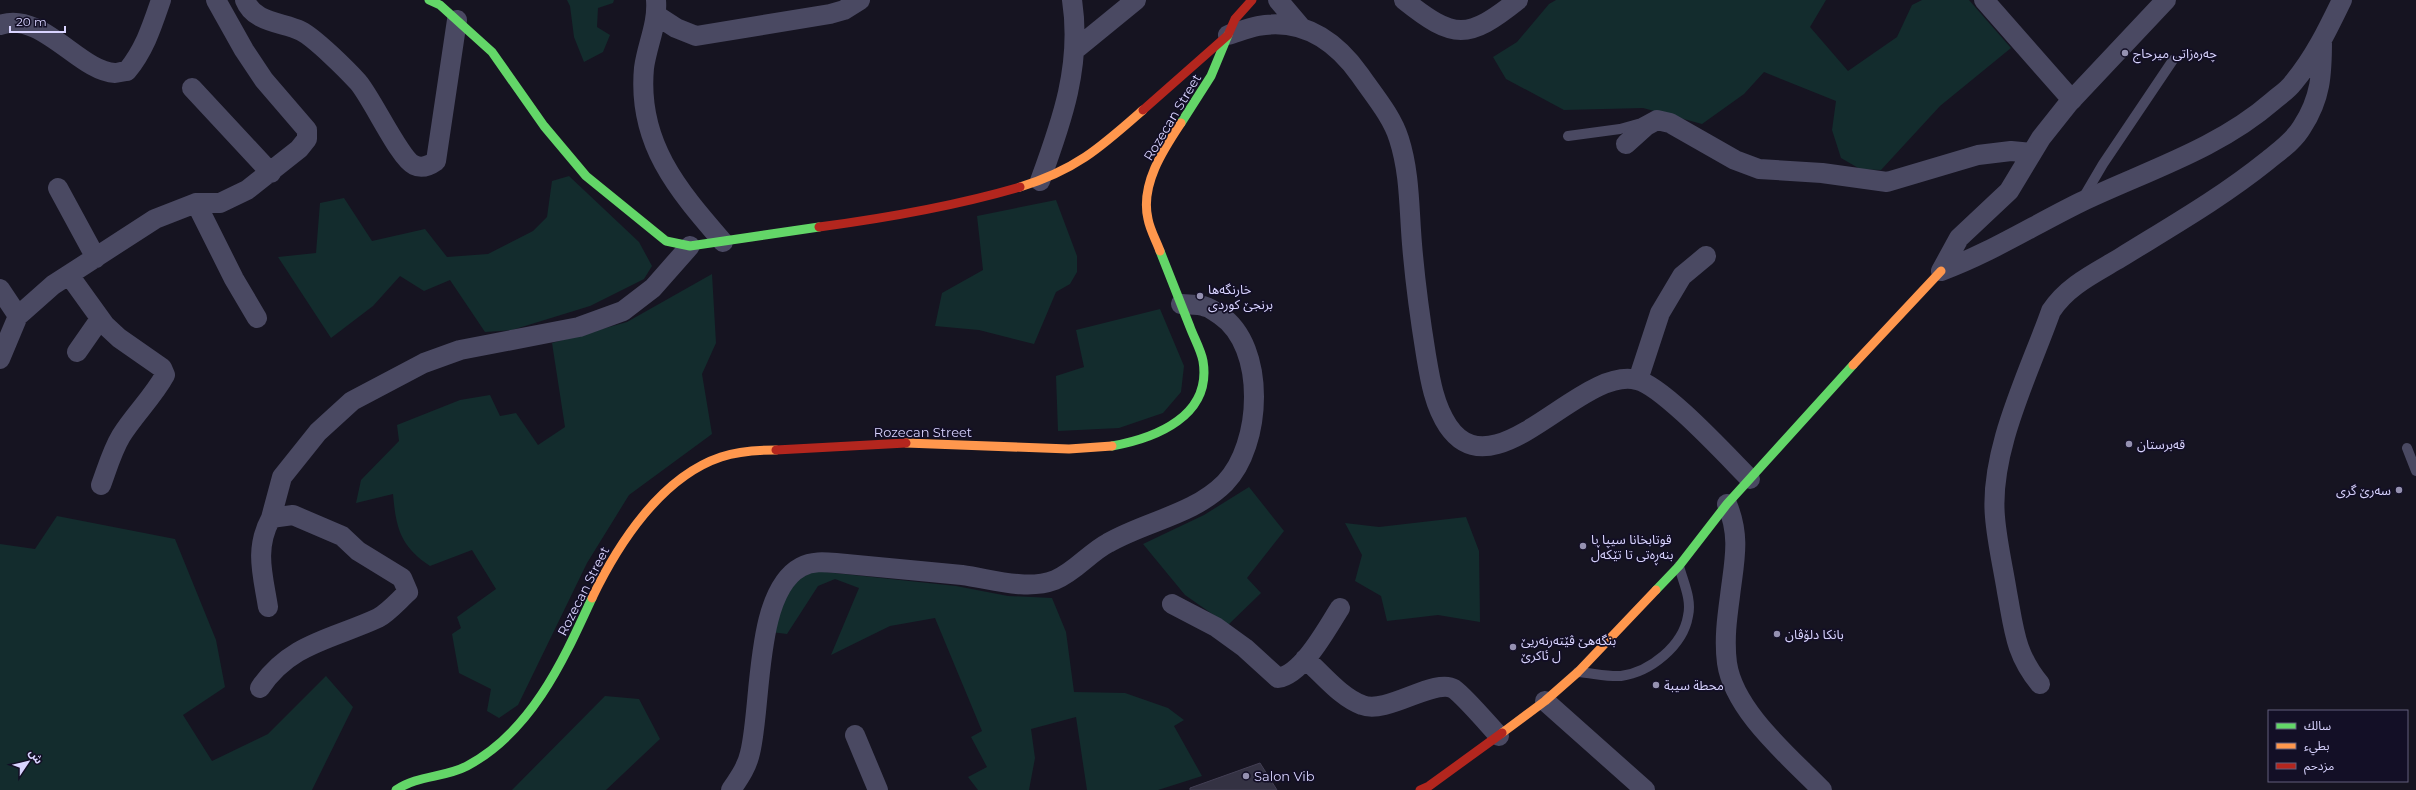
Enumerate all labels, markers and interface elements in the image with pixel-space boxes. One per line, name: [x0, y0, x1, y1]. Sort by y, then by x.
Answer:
scale bar: [10, 8, 65, 34]
text: 20 m: [16, 14, 47, 29]
place label: چەرەزاتی میرحاج: [2133, 45, 2217, 64]
marker: چەرەزاتی میرحاج: [2120, 48, 2130, 58]
street label: Rozecan Street: [1140, 71, 1204, 163]
place label: خارنگەها برنجێ کوردی: [1208, 281, 1273, 313]
marker: خارنگەها برنجێ کوردی: [1195, 291, 1205, 301]
street label: Rozecan Street: [874, 424, 972, 440]
place label: قەبرستان: [2137, 436, 2185, 453]
marker: قەبرستان: [2124, 439, 2134, 449]
place label: سەرێ گری: [2336, 482, 2391, 499]
marker: سەرێ گری: [2394, 485, 2404, 495]
place label: قوتابخانا سیپا یا بنەڕەتی تا تێکەڵ: [1591, 531, 1673, 566]
marker: قوتابخانا سیپا یا بنەڕەتی تا تێکەڵ: [1578, 541, 1588, 551]
street label: Rozecan Street: [554, 544, 612, 638]
place label: بانکا دلۆڤان: [1785, 626, 1844, 643]
marker: بانکا دلۆڤان: [1772, 629, 1782, 639]
place label: بنگەهێ ڤێتەرنەریێ ل ئاکرێ: [1521, 632, 1616, 664]
marker: بنگەهێ ڤێتەرنەریێ ل ئاکرێ: [1508, 642, 1518, 652]
place label: محطة سيبة: [1664, 677, 1724, 693]
marker: محطة سيبة: [1651, 680, 1661, 690]
legend: [2268, 710, 2408, 782]
text: سالك: [2304, 718, 2331, 733]
text: بطيء: [2304, 738, 2330, 756]
north arrow: [8, 742, 48, 782]
text: ش: [26, 746, 46, 766]
text: مزدحم: [2304, 758, 2334, 775]
place label: Salon Vib: [1254, 768, 1315, 784]
marker: Salon Vib: [1241, 771, 1251, 781]

